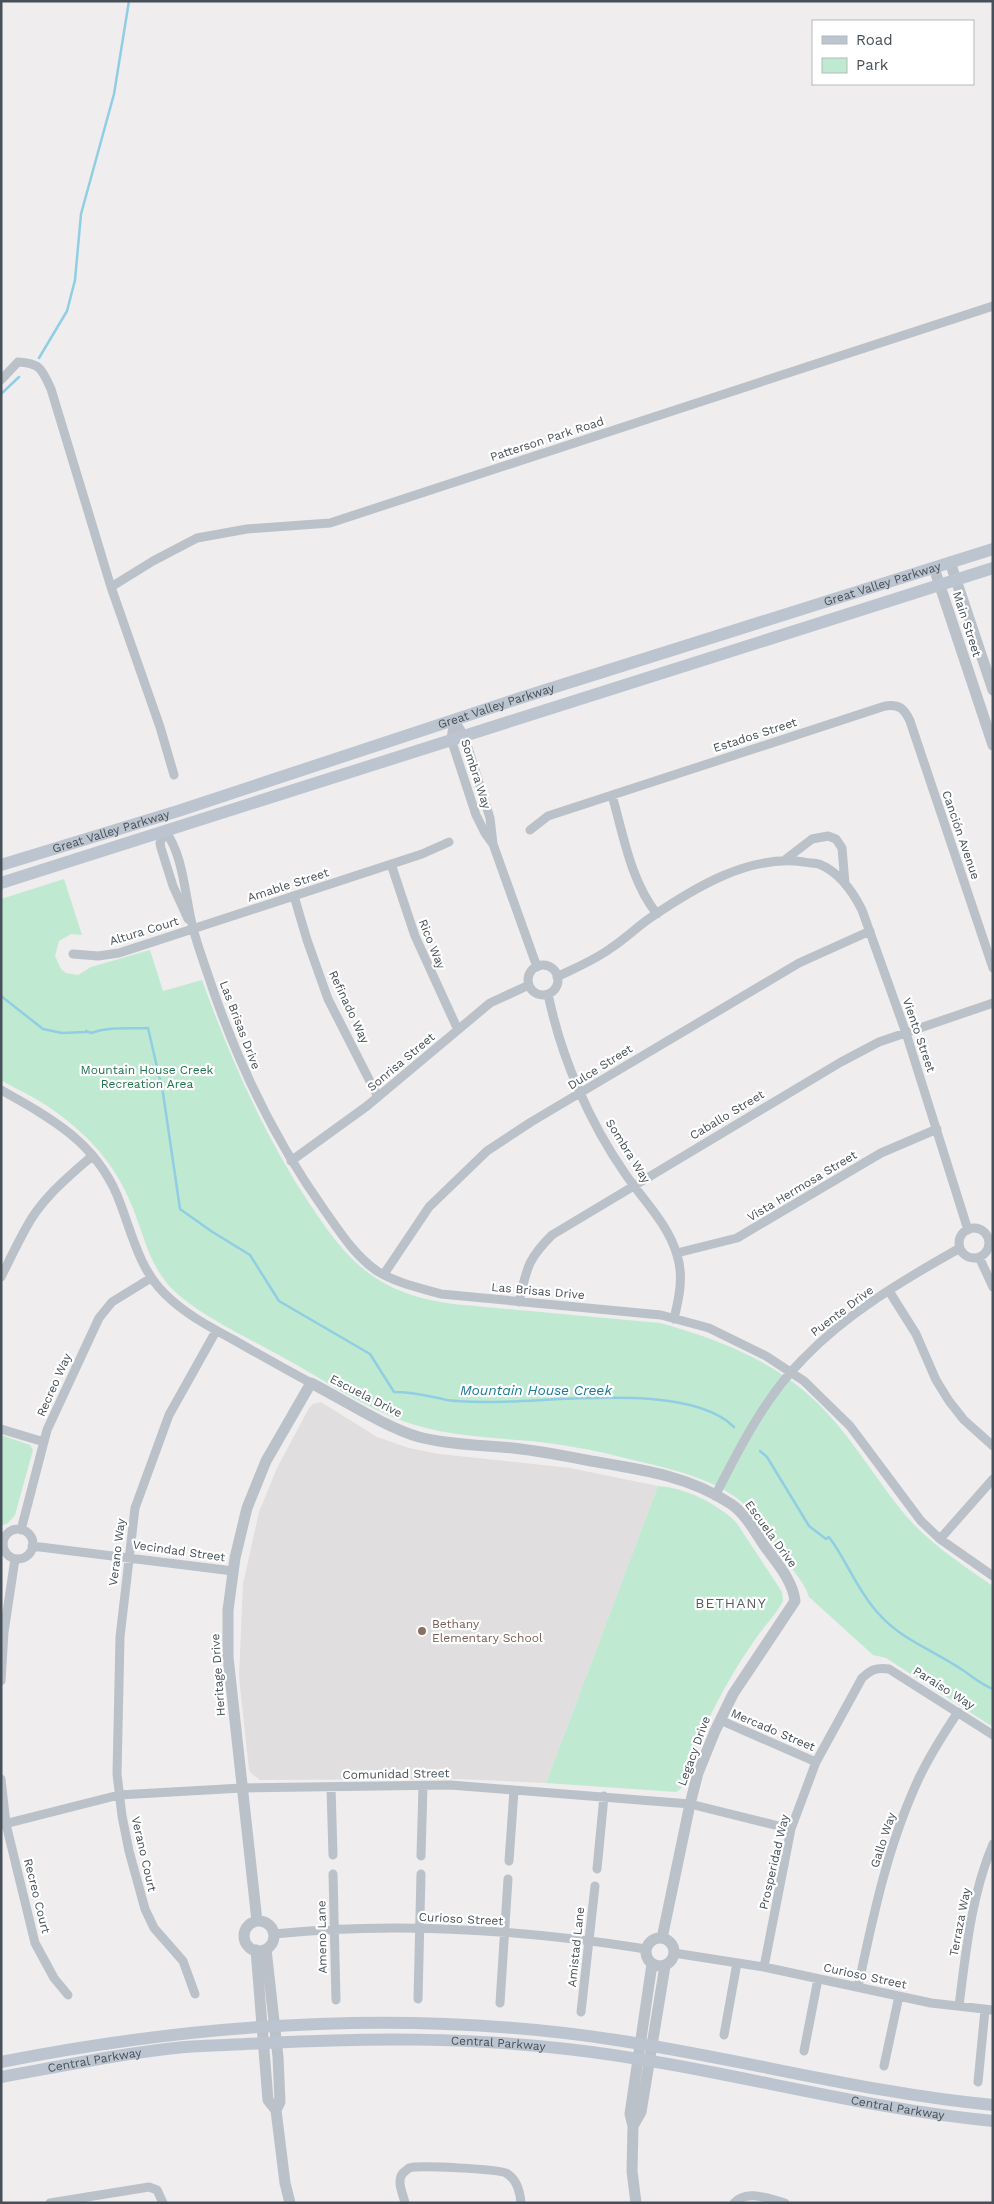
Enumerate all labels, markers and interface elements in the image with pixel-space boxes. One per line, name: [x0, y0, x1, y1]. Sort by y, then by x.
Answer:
legend: [812, 20, 974, 85]
text: Road: [856, 31, 893, 49]
text: Park: [856, 56, 889, 74]
street label: Patterson Park Road: [488, 414, 606, 464]
street label: Great Valley Parkway: [822, 559, 943, 609]
street label: Main Street: [950, 590, 984, 658]
street label: Great Valley Parkway: [436, 680, 557, 732]
street label: Estados Street: [711, 715, 799, 755]
street label: Sombra Way: [458, 737, 494, 811]
street label: Canción Avenue: [939, 789, 983, 881]
street label: Great Valley Parkway: [51, 807, 172, 856]
street label: Amable Street: [246, 865, 330, 905]
street label: Altura Court: [108, 914, 180, 948]
street label: Rico Way: [416, 917, 449, 972]
street label: Refinado Way: [326, 968, 372, 1046]
street label: Las Brisas Drive: [217, 979, 263, 1071]
street label: Viento Street: [900, 996, 938, 1074]
street label: Sonrisa Street: [365, 1030, 437, 1094]
street label: Dulce Street: [565, 1042, 635, 1092]
park label: Mountain House Creek Recreation Area: [81, 1063, 214, 1091]
street label: Caballo Street: [687, 1087, 767, 1143]
street label: Sombra Way: [603, 1117, 654, 1186]
street label: Vista Hermosa Street: [745, 1148, 859, 1224]
street label: Las Brisas Drive: [491, 1280, 585, 1302]
street label: Puente Drive: [808, 1283, 876, 1339]
street label: Recreo Way: [34, 1350, 74, 1419]
street label: Escuela Drive: [328, 1372, 405, 1420]
water label: Mountain House Creek: [460, 1382, 612, 1398]
street label: Escuela Drive: [742, 1498, 800, 1570]
street label: Verano Way: [106, 1517, 128, 1586]
street label: Vecindad Street: [132, 1538, 226, 1564]
district label: BETHANY: [695, 1595, 767, 1611]
place label: Bethany Elementary School: [432, 1617, 543, 1645]
marker: Bethany Elementary School: [416, 1625, 428, 1637]
street label: Heritage Drive: [208, 1633, 228, 1717]
street label: Paraíso Way: [911, 1664, 978, 1713]
street label: Mercado Street: [729, 1706, 817, 1754]
street label: Legacy Drive: [675, 1714, 713, 1788]
street label: Comunidad Street: [342, 1766, 450, 1782]
street label: Gallo Way: [867, 1810, 899, 1870]
street label: Prosperidad Way: [756, 1812, 792, 1911]
street label: Verano Court: [129, 1815, 159, 1893]
street label: Recreo Court: [21, 1857, 53, 1935]
street label: Terraza Way: [946, 1886, 974, 1958]
street label: Ameno Lane: [314, 1900, 330, 1974]
street label: Amistad Lane: [565, 1906, 587, 1988]
street label: Curioso Street: [418, 1910, 504, 1928]
street label: Curioso Street: [822, 1960, 908, 1992]
street label: Central Parkway: [451, 2033, 547, 2054]
street label: Central Parkway: [46, 2045, 143, 2075]
street label: Central Parkway: [850, 2093, 946, 2122]

